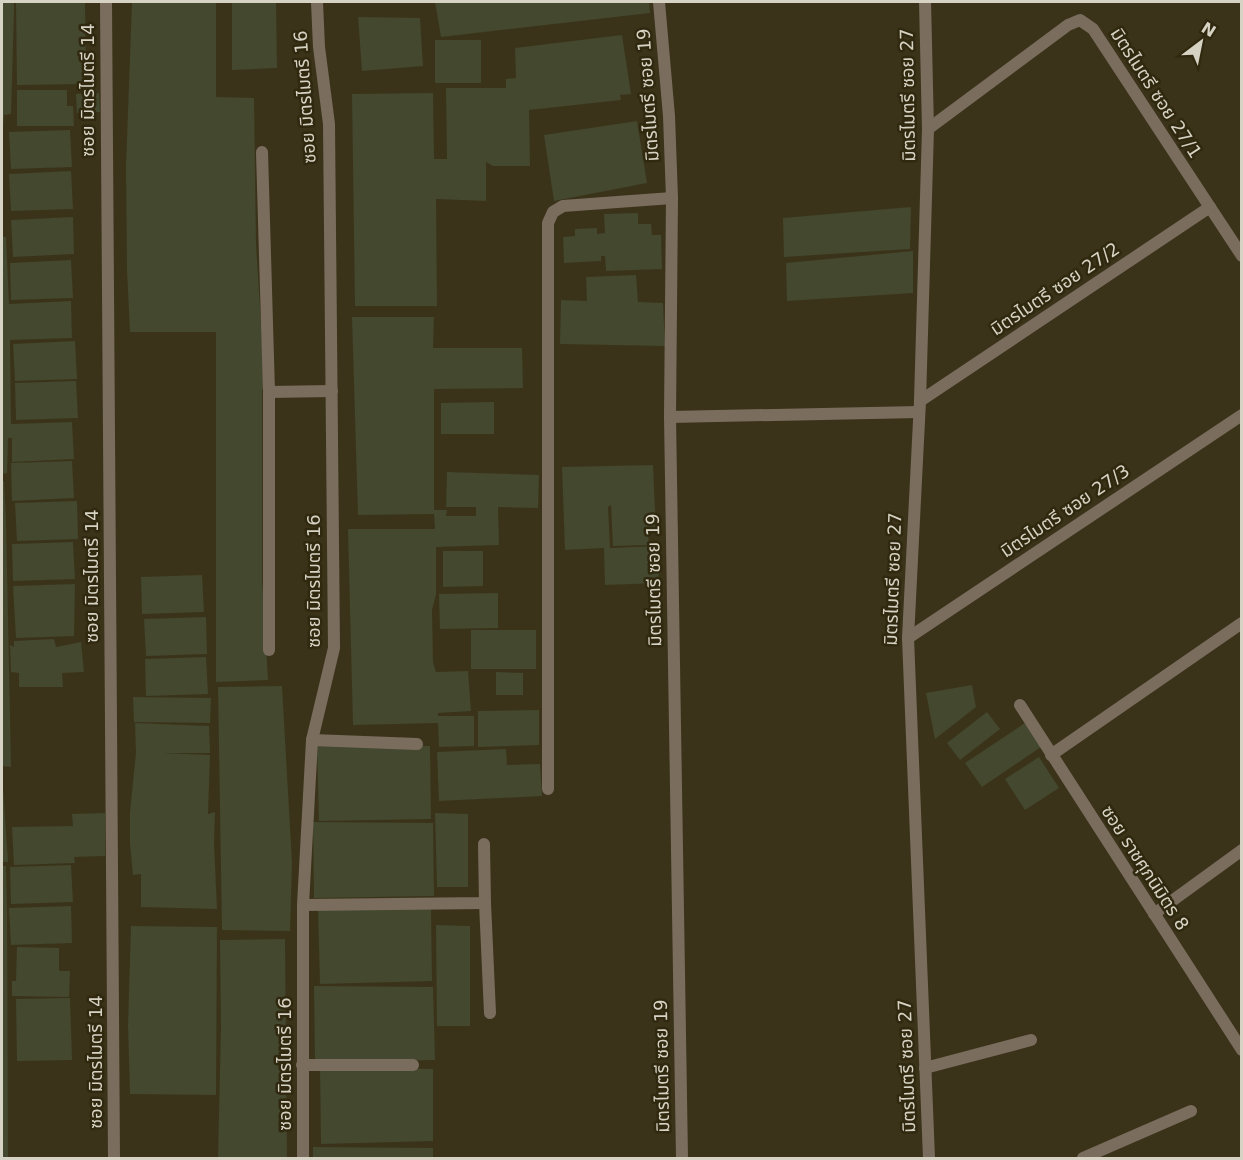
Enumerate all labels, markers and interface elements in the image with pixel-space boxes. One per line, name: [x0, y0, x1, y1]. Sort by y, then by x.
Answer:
north arrow: [1171, 12, 1231, 72]
text: N: [1198, 18, 1219, 41]
street label: ซอย มิตรไมตรี 14: [77, 23, 98, 157]
street label: มิตรไมตรี ซอย 27/1: [1107, 24, 1206, 162]
street label: มิตรไมตรี ซอย 19: [632, 28, 663, 162]
street label: มิตรไมตรี ซอย 27: [896, 28, 919, 162]
street label: ซอย มิตรไมตรี 16: [289, 30, 320, 164]
street label: มิตรไมตรี ซอย 27/2: [986, 238, 1123, 339]
street label: มิตรไมตรี ซอย 27/3: [996, 460, 1133, 561]
street label: ซอย มิตรไมตรี 14: [81, 509, 102, 643]
street label: มิตรไมตรี ซอย 27: [880, 512, 905, 646]
street label: มิตรไมตรี ซอย 19: [642, 513, 665, 647]
street label: ซอย มิตรไมตรี 16: [303, 514, 324, 648]
street label: ซอย ราชศุภนิมิตร 8: [1096, 801, 1194, 935]
street label: ซอย มิตรไมตรี 14: [85, 995, 106, 1129]
street label: ซอย มิตรไมตรี 16: [274, 997, 295, 1131]
street label: มิตรไมตรี ซอย 19: [650, 999, 673, 1133]
street label: มิตรไมตรี ซอย 27: [894, 999, 919, 1133]

